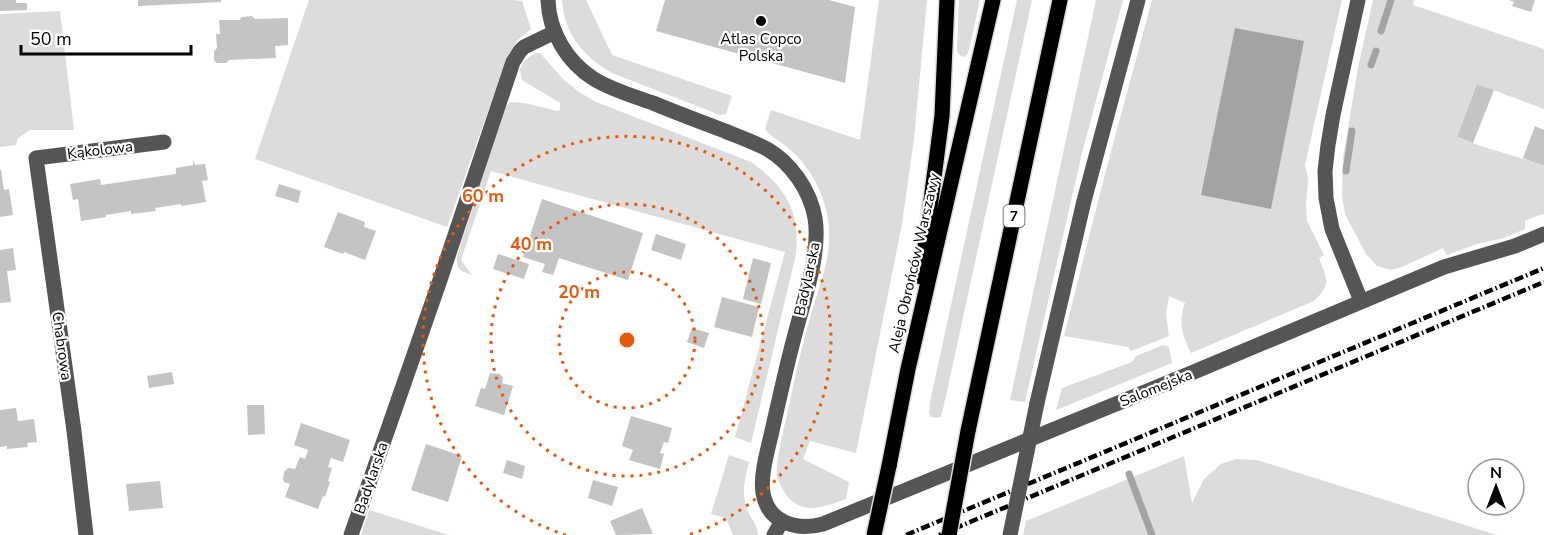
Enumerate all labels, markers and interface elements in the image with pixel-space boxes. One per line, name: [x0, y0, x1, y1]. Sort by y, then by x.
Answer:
marker: Atlas Copco Polska: [754, 14, 768, 28]
scale bar: [21, 18, 190, 56]
text: 50 m: [30, 27, 72, 51]
place label: Atlas Copco Polska: [720, 29, 802, 66]
street label: Kąkolowa: [66, 136, 134, 164]
street label: Aleja Obrońców Warszawy: [884, 171, 944, 355]
text: 60 m: [462, 184, 504, 208]
road number: 7: [1004, 205, 1024, 227]
text: 40 m: [510, 232, 552, 256]
street label: Badylarska: [789, 240, 825, 318]
text: 20 m: [558, 280, 600, 304]
street label: Chabrowa: [47, 310, 77, 382]
centre of rings: [617, 330, 637, 350]
street label: Salomejska: [1117, 364, 1195, 412]
street label: Badylarska: [349, 439, 393, 517]
north arrow: [1466, 457, 1526, 517]
text: N: [1490, 462, 1502, 484]

